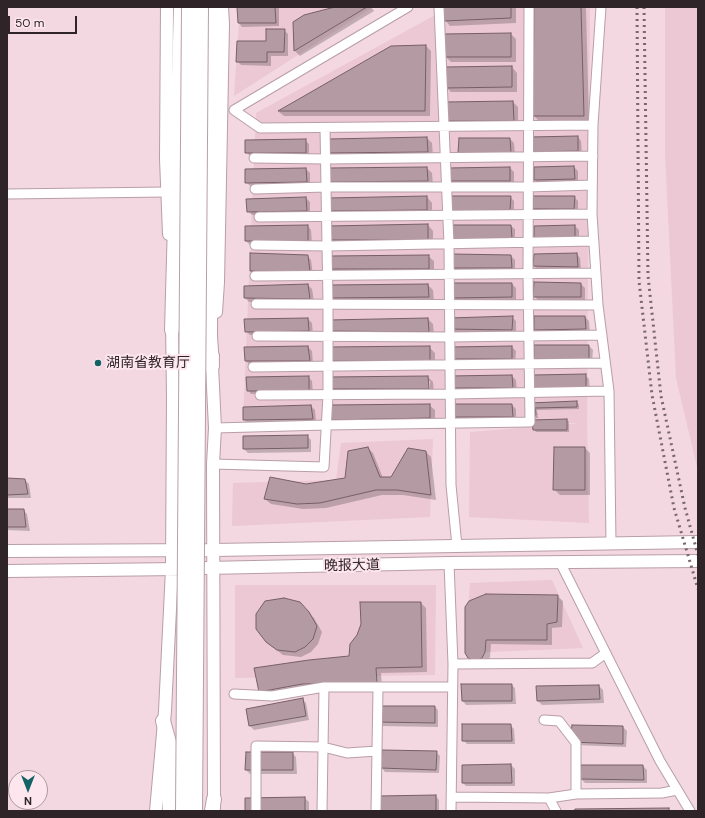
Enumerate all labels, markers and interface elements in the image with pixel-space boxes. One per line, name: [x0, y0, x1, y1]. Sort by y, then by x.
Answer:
scale bar: [10, 8, 79, 34]
text: 50 m: [15, 15, 44, 31]
place label: 湖南省教育厅: [106, 355, 190, 371]
marker: 湖南省教育厅: [93, 358, 103, 368]
street label: 晚报大道: [324, 557, 380, 575]
north arrow: [8, 770, 48, 810]
text: N: [24, 794, 32, 808]

